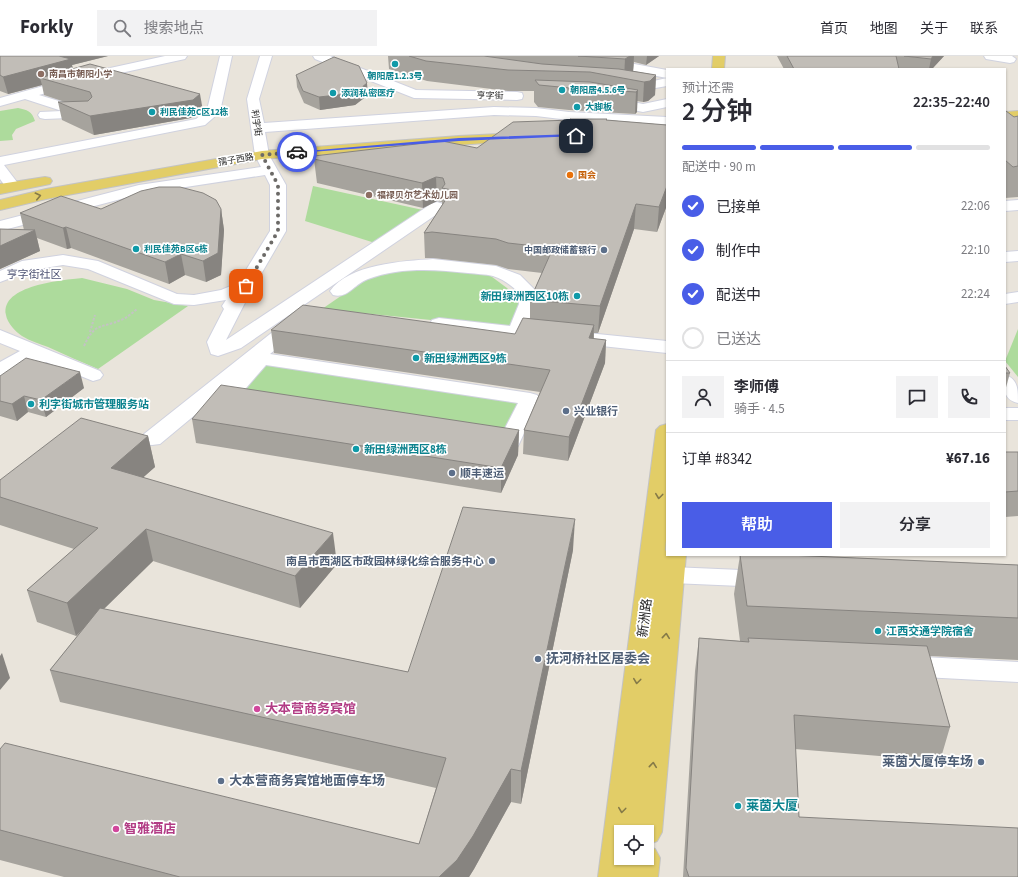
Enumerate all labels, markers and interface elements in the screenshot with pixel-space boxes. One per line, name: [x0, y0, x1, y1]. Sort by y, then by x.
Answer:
search box: [97, 10, 377, 46]
text: Forkly: [20, 14, 73, 41]
icon: search: [111, 17, 133, 39]
text: 搜索地点: [143, 18, 203, 39]
text: 首页: [820, 19, 848, 39]
text: 地图: [870, 19, 898, 39]
text: 关于: [920, 19, 948, 39]
text: 联系: [970, 19, 998, 39]
marker: 朝阳居1.2.3号: [390, 59, 400, 69]
place label: 南昌市朝阳小学: [49, 68, 112, 81]
marker: 南昌市朝阳小学: [36, 69, 46, 79]
place label: 朝阳居1.2.3号: [367, 70, 423, 83]
text: 预计还需: [682, 79, 734, 97]
place label: 朝阳居4.5.6号: [570, 84, 626, 97]
marker: 朝阳居4.5.6号: [557, 85, 567, 95]
place label: 添润私密医疗: [341, 87, 395, 100]
marker: 添润私密医疗: [328, 88, 338, 98]
street label: 亨字街: [476, 89, 504, 103]
text: 22:35–22:40: [913, 92, 990, 113]
text: 2 分钟: [682, 93, 753, 130]
place label: 大脚板: [585, 101, 613, 114]
marker: 大脚板: [572, 102, 582, 112]
place label: 利民佳苑C区12栋: [160, 106, 229, 119]
marker: 利民佳苑C区12栋: [147, 107, 157, 117]
street label: 利字街: [247, 109, 265, 137]
pin: [559, 119, 593, 153]
icon: home: [565, 125, 587, 147]
courier: [277, 132, 317, 172]
icon: car: [286, 141, 308, 163]
street label: 孺子西路: [217, 150, 255, 170]
text: 配送中 · 90 m: [682, 158, 756, 176]
place label: 国会: [578, 169, 596, 182]
marker: 国会: [565, 170, 575, 180]
place label: 福禄贝尔艺术幼儿园: [377, 189, 458, 202]
marker: 福禄贝尔艺术幼儿园: [364, 190, 374, 200]
one-way arrow: [35, 193, 41, 201]
icon: check: [682, 195, 704, 217]
text: 已接单: [716, 197, 761, 218]
text: 22:06: [961, 197, 990, 215]
icon: check: [682, 239, 704, 261]
text: 制作中: [716, 241, 761, 262]
text: 22:10: [961, 241, 990, 259]
place label: 利民佳苑B区6栋: [144, 243, 208, 256]
marker: 利民佳苑B区6栋: [131, 244, 141, 254]
place label: 中国邮政储蓄银行: [524, 244, 597, 257]
marker: 中国邮政储蓄银行: [599, 245, 609, 255]
district label: 亨字街社区: [7, 267, 62, 282]
pin: [229, 269, 263, 303]
icon: bag: [235, 275, 257, 297]
icon: check: [682, 283, 704, 305]
text: 配送中: [716, 285, 761, 306]
text: 22:24: [961, 285, 990, 303]
place label: 新田绿洲西区10栋: [480, 289, 569, 304]
marker: 新田绿洲西区10栋: [572, 291, 582, 301]
text: 已送达: [716, 329, 761, 350]
place label: 新田绿洲西区9栋: [424, 351, 507, 366]
marker: 新田绿洲西区9栋: [411, 353, 421, 363]
button: person: [682, 376, 724, 418]
button: chat: [896, 376, 938, 418]
button: phone: [948, 376, 990, 418]
text: 李师傅: [734, 377, 779, 398]
place label: 利字街城市管理服务站: [39, 397, 149, 412]
marker: 利字街城市管理服务站: [26, 399, 36, 409]
text: 骑手 · 4.5: [734, 400, 785, 418]
place label: 兴业银行: [574, 404, 618, 419]
marker: 兴业银行: [561, 406, 571, 416]
place label: 新田绿洲西区8栋: [364, 442, 447, 457]
marker: 新田绿洲西区8栋: [351, 444, 361, 454]
text: ¥67.16: [946, 448, 990, 469]
text: 订单 #8342: [682, 449, 752, 470]
place label: 顺丰速运: [460, 466, 504, 481]
marker: 顺丰速运: [447, 468, 457, 478]
one-way arrow: [655, 493, 664, 500]
button: 帮助: [682, 502, 832, 548]
button: 分享: [840, 502, 990, 548]
place label: 南昌市西湖区市政园林绿化综合服务中心: [286, 554, 484, 569]
marker: 南昌市西湖区市政园林绿化综合服务中心: [487, 556, 497, 566]
street label: 新洲路: [634, 598, 656, 638]
place label: 江西交通学院宿舍: [886, 624, 974, 639]
marker: 江西交通学院宿舍: [873, 626, 883, 636]
one-way arrow: [661, 633, 670, 639]
place label: 抚河桥社区居委会: [546, 650, 650, 668]
marker: 抚河桥社区居委会: [533, 654, 543, 664]
one-way arrow: [633, 678, 642, 684]
place label: 大本营商务宾馆: [265, 700, 356, 718]
marker: 大本营商务宾馆: [252, 704, 262, 714]
place label: 莱茵大厦停车场: [882, 753, 973, 771]
marker: 莱茵大厦停车场: [976, 757, 986, 767]
one-way arrow: [648, 762, 657, 768]
place label: 大本营商务宾馆地面停车场: [229, 772, 385, 790]
marker: 大本营商务宾馆地面停车场: [216, 776, 226, 786]
place label: 莱茵大厦: [746, 797, 798, 815]
marker: 莱茵大厦: [733, 801, 743, 811]
one-way arrow: [617, 807, 626, 813]
place label: 智雅酒店: [124, 820, 176, 838]
marker: 智雅酒店: [111, 824, 121, 834]
map controls: [614, 825, 654, 865]
button: locate: [614, 825, 654, 865]

